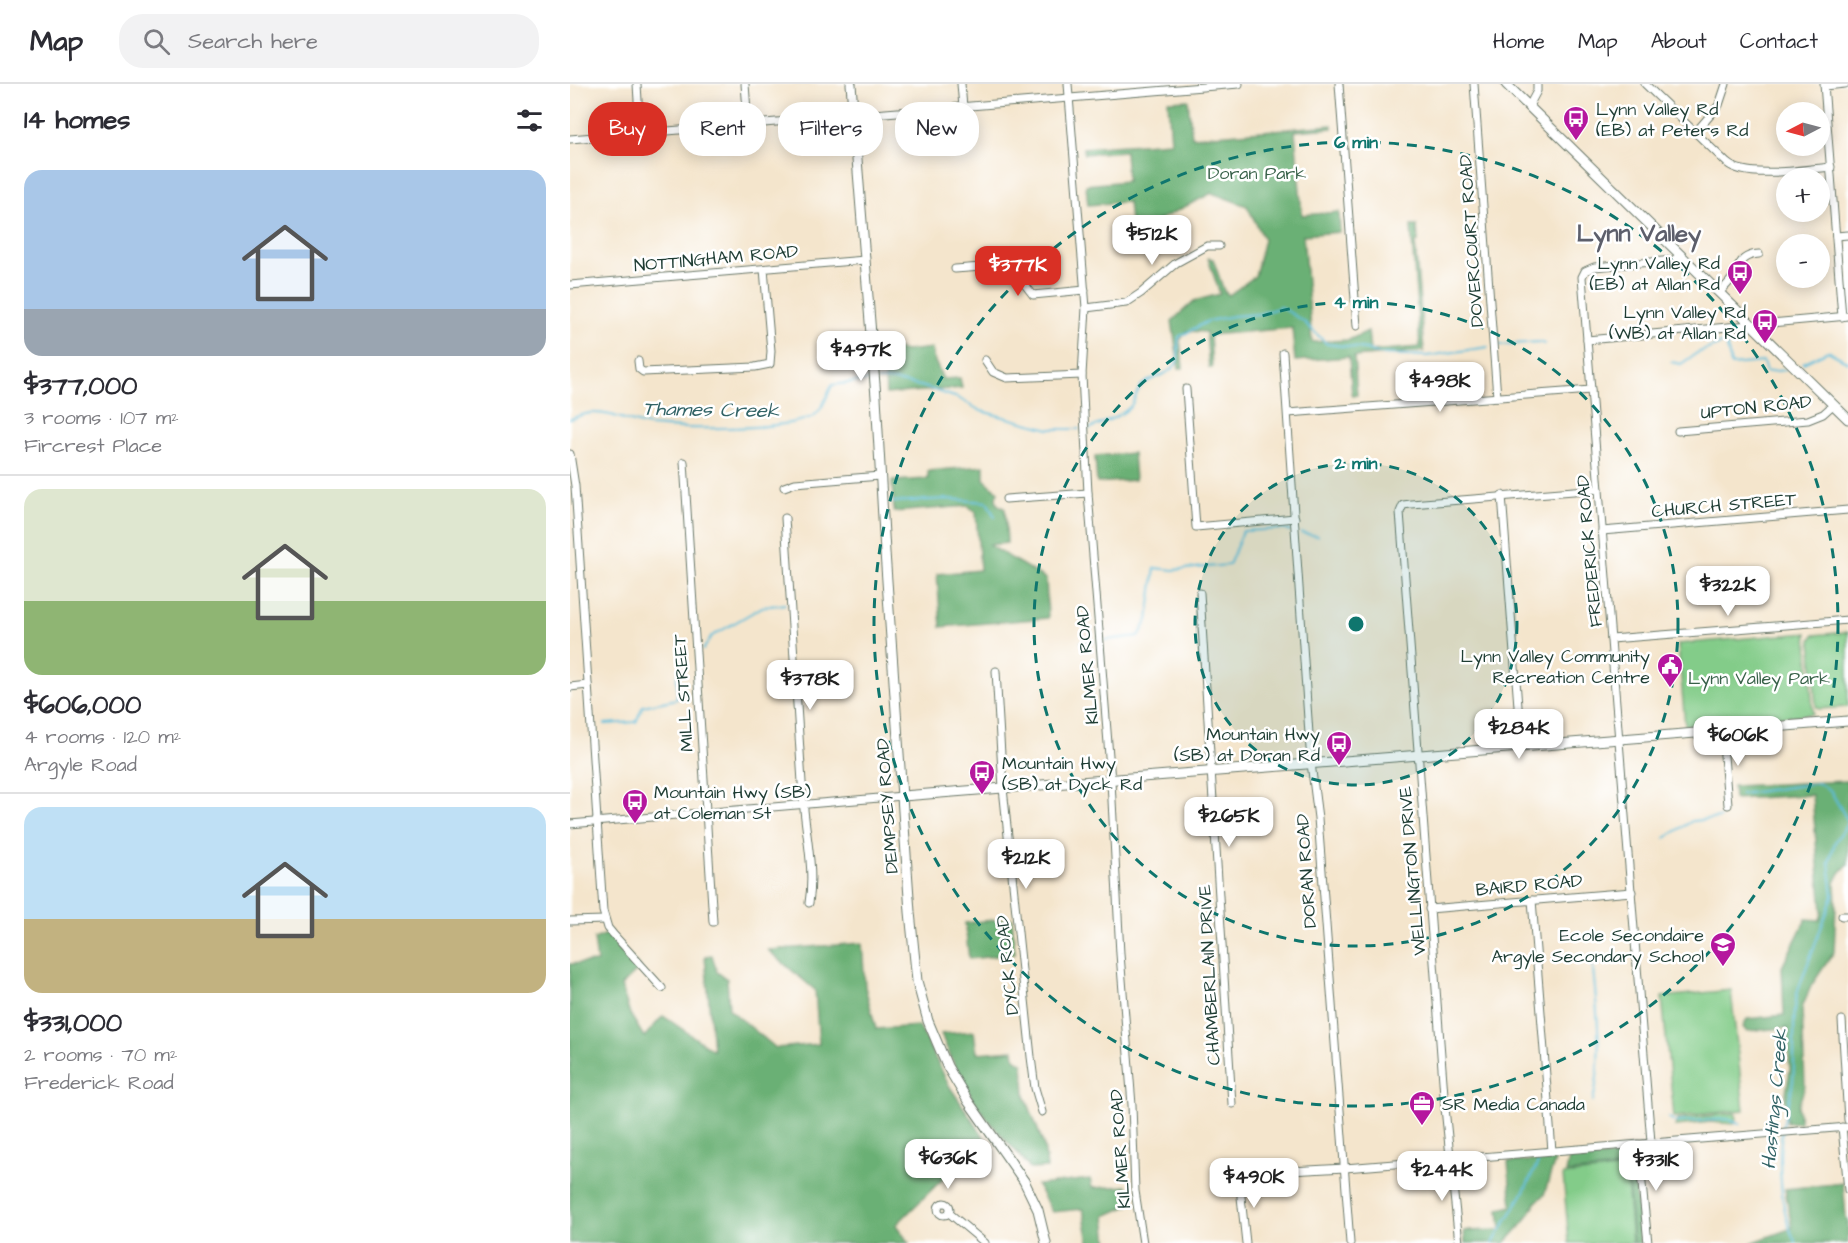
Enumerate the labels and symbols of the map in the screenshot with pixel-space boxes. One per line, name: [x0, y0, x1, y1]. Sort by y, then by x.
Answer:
place label: Lynn Valley Rd (EB) at Peters Rd: [1596, 97, 1748, 143]
north arrow: [1776, 102, 1830, 156]
bus stop icon: Lynn Valley Rd (EB) at Peters Rd: [1561, 104, 1591, 142]
text: 6 min: [1334, 130, 1378, 155]
street label: DOVERCOURT ROAD: [1453, 154, 1490, 328]
park label: Doran Park: [1208, 161, 1306, 186]
pin: $512K: [1110, 215, 1194, 266]
district label: Lynn Valley: [1577, 217, 1702, 253]
street label: NOTTINGHAM ROAD: [633, 239, 800, 278]
pin: $377K: [976, 246, 1060, 297]
place label: Lynn Valley Rd (EB) at Allan Rd: [1589, 251, 1720, 297]
bus stop icon: Lynn Valley Rd (EB) at Allan Rd: [1725, 258, 1755, 296]
text: 4 min: [1333, 290, 1379, 315]
place label: Lynn Valley Rd (WB) at Allan Rd: [1609, 300, 1746, 346]
bus stop icon: Lynn Valley Rd (WB) at Allan Rd: [1750, 307, 1780, 345]
pin: $497K: [819, 331, 903, 382]
pin: $498K: [1398, 362, 1482, 413]
street label: UPTON ROAD: [1699, 389, 1813, 426]
water label: Thames Creek: [643, 395, 780, 425]
text: 2 min: [1333, 451, 1378, 476]
street label: FREDERICK ROAD: [1570, 473, 1609, 628]
street label: CHURCH STREET: [1650, 487, 1798, 524]
pin: $322K: [1686, 566, 1770, 617]
street label: KILMER ROAD: [1070, 604, 1105, 726]
centre of rings: [1346, 614, 1366, 634]
street label: MILL STREET: [667, 633, 700, 753]
place label: Lynn Valley Community Recreation Centre: [1461, 644, 1650, 690]
public building icon: Lynn Valley Community Recreation Centre: [1655, 651, 1685, 689]
pin: $378K: [768, 660, 852, 711]
park label: Lynn Valley Park: [1688, 666, 1830, 692]
pin: $284K: [1477, 709, 1561, 760]
pin: $606K: [1696, 716, 1780, 767]
place label: Mountain Hwy (SB) at Doran Rd: [1174, 722, 1320, 768]
bus stop icon: Mountain Hwy (SB) at Doran Rd: [1324, 729, 1354, 767]
street label: DEMPSEY ROAD: [870, 737, 905, 875]
place label: Mountain Hwy (SB) at Dyck Rd: [1002, 751, 1142, 798]
bus stop icon: Mountain Hwy (SB) at Dyck Rd: [967, 758, 997, 796]
place label: Mountain Hwy (SB) at Coleman St: [654, 780, 811, 826]
street label: WELLINGTON DRIVE: [1393, 785, 1432, 957]
bus stop icon: Mountain Hwy (SB) at Coleman St: [620, 787, 650, 825]
pin: $265K: [1187, 797, 1271, 848]
street label: DORAN ROAD: [1290, 813, 1323, 929]
pin: $212K: [984, 839, 1068, 890]
street label: BAIRD ROAD: [1475, 868, 1584, 903]
street label: CHAMBERLAIN DRIVE: [1192, 884, 1227, 1066]
street label: DYCK ROAD: [990, 913, 1025, 1016]
place label: Ecole Secondaire Argyle Secondary School: [1491, 923, 1704, 970]
school or university icon: Ecole Secondaire Argyle Secondary School: [1708, 930, 1738, 968]
water label: Hastings Creek: [1755, 1027, 1796, 1171]
street label: KILMER ROAD: [1104, 1088, 1137, 1210]
office icon: SR Media Canada: [1407, 1089, 1437, 1127]
place label: SR Media Canada: [1442, 1092, 1585, 1117]
pin: $636K: [906, 1139, 990, 1190]
pin: $331K: [1614, 1141, 1698, 1192]
pin: $244K: [1400, 1151, 1484, 1202]
pin: $490K: [1212, 1158, 1296, 1209]

